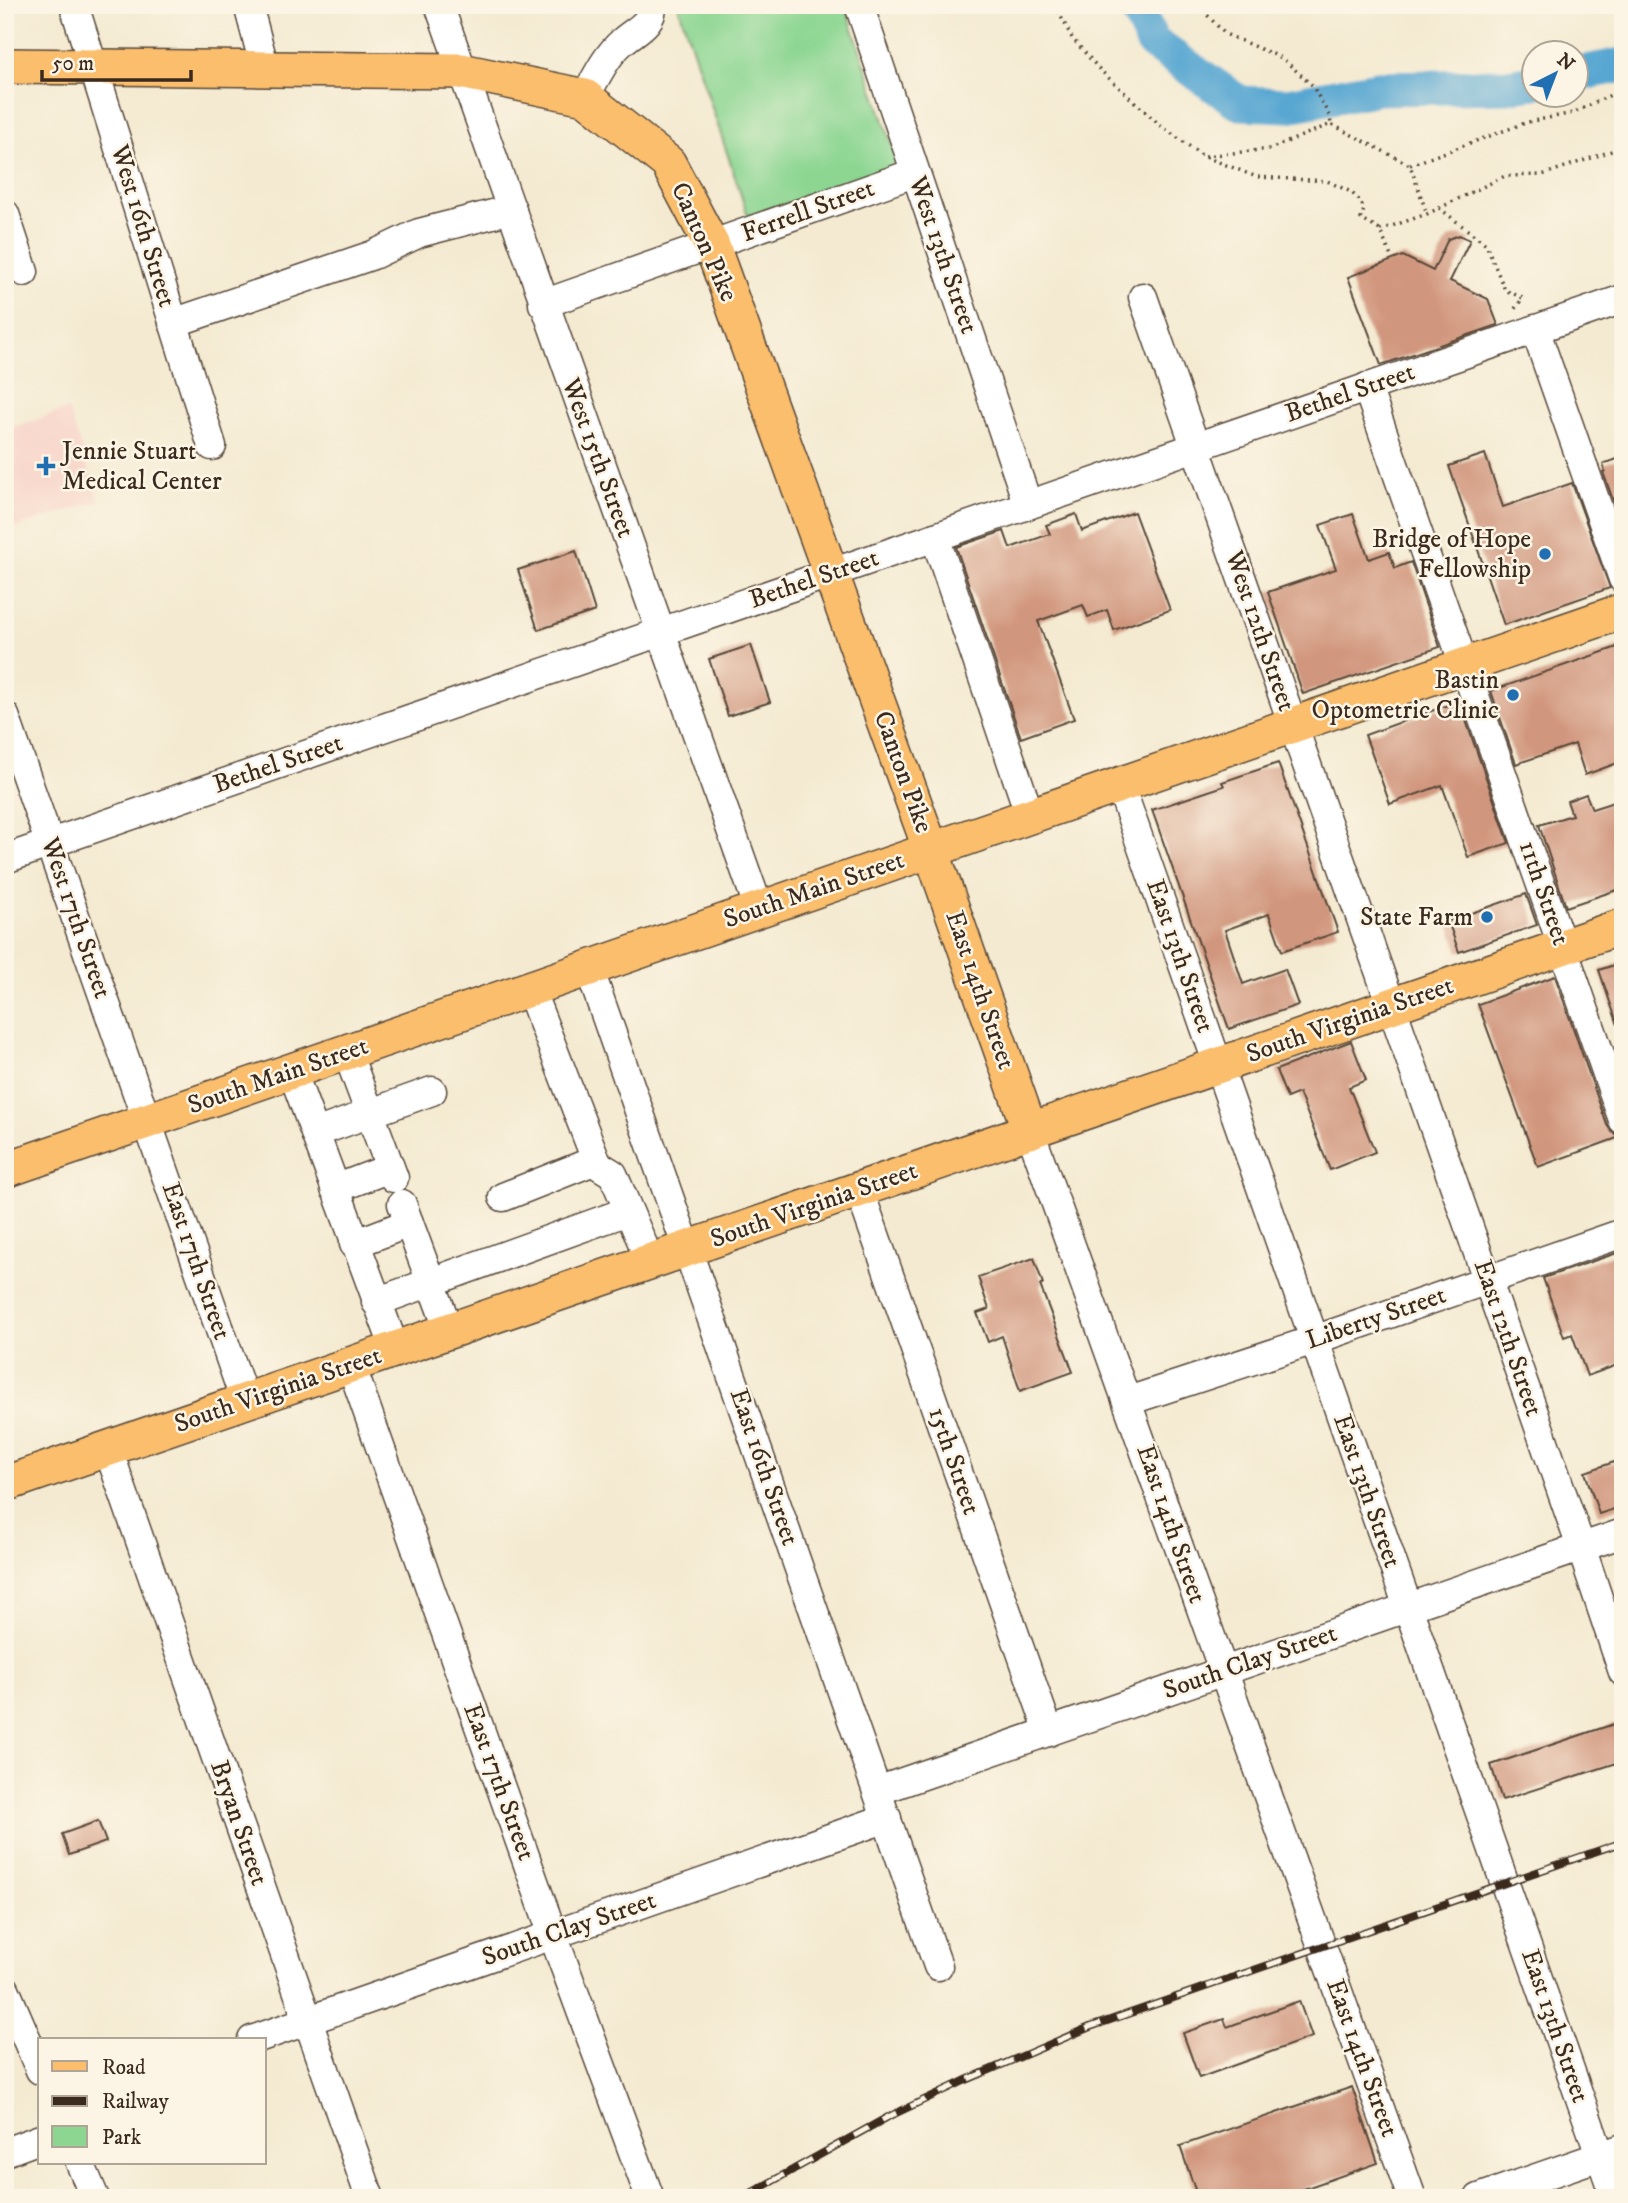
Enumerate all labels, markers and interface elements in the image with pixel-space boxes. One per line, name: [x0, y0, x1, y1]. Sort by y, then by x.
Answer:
scale bar: [42, 38, 191, 82]
north arrow: [1520, 38, 1590, 108]
text: N: [1552, 49, 1579, 77]
text: 50 m: [52, 51, 94, 77]
street label: West 16th Street: [102, 140, 183, 311]
street label: West 13th Street: [900, 171, 985, 338]
street label: Ferrell Street: [737, 172, 879, 250]
street label: Canton Pike: [663, 177, 745, 307]
street label: Bethel Street: [1281, 355, 1419, 431]
street label: West 15th Street: [554, 373, 642, 542]
place label: Jennie Stuart Medical Center: [60, 435, 222, 498]
marker: Jennie Stuart Medical Center: [36, 456, 56, 476]
place label: Bridge of Hope Fellowship: [1372, 523, 1531, 586]
street label: Bethel Street: [745, 541, 883, 617]
street label: West 12th Street: [1217, 546, 1303, 715]
marker: Bridge of Hope Fellowship: [1537, 546, 1553, 562]
place label: Bastin Optometric Clinic: [1312, 664, 1499, 727]
marker: Bastin Optometric Clinic: [1505, 687, 1521, 703]
street label: Canton Pike: [866, 707, 940, 837]
street label: Bethel Street: [209, 726, 347, 802]
street label: West 17th Street: [33, 832, 119, 1003]
street label: 11th Street: [1511, 837, 1577, 949]
street label: South Main Street: [719, 844, 909, 936]
street label: East 13th Street: [1138, 875, 1222, 1037]
place label: State Farm: [1360, 901, 1473, 934]
street label: East 14th Street: [937, 906, 1023, 1074]
marker: State Farm: [1479, 909, 1495, 925]
street label: South Virginia Street: [1242, 969, 1458, 1071]
street label: South Main Street: [183, 1030, 373, 1122]
street label: South Virginia Street: [706, 1154, 922, 1256]
street label: East 17th Street: [154, 1178, 238, 1344]
street label: East 12th Street: [1466, 1255, 1550, 1421]
street label: Liberty Street: [1302, 1279, 1450, 1357]
street label: South Virginia Street: [170, 1339, 386, 1441]
street label: East 16th Street: [722, 1384, 806, 1550]
street label: 15th Street: [920, 1403, 988, 1519]
street label: East 13th Street: [1325, 1410, 1409, 1572]
street label: East 14th Street: [1128, 1440, 1214, 1608]
street label: South Clay Street: [1159, 1617, 1341, 1707]
street label: East 17th Street: [455, 1699, 543, 1865]
street label: Bryan Street: [202, 1756, 276, 1890]
street label: South Clay Street: [478, 1884, 660, 1974]
street label: East 13th Street: [1513, 1945, 1597, 2107]
street label: East 14th Street: [1318, 1975, 1406, 2141]
legend: [38, 2038, 266, 2164]
text: Road: [102, 2055, 146, 2081]
text: Railway: [102, 2089, 170, 2115]
text: Park: [102, 2125, 142, 2151]

